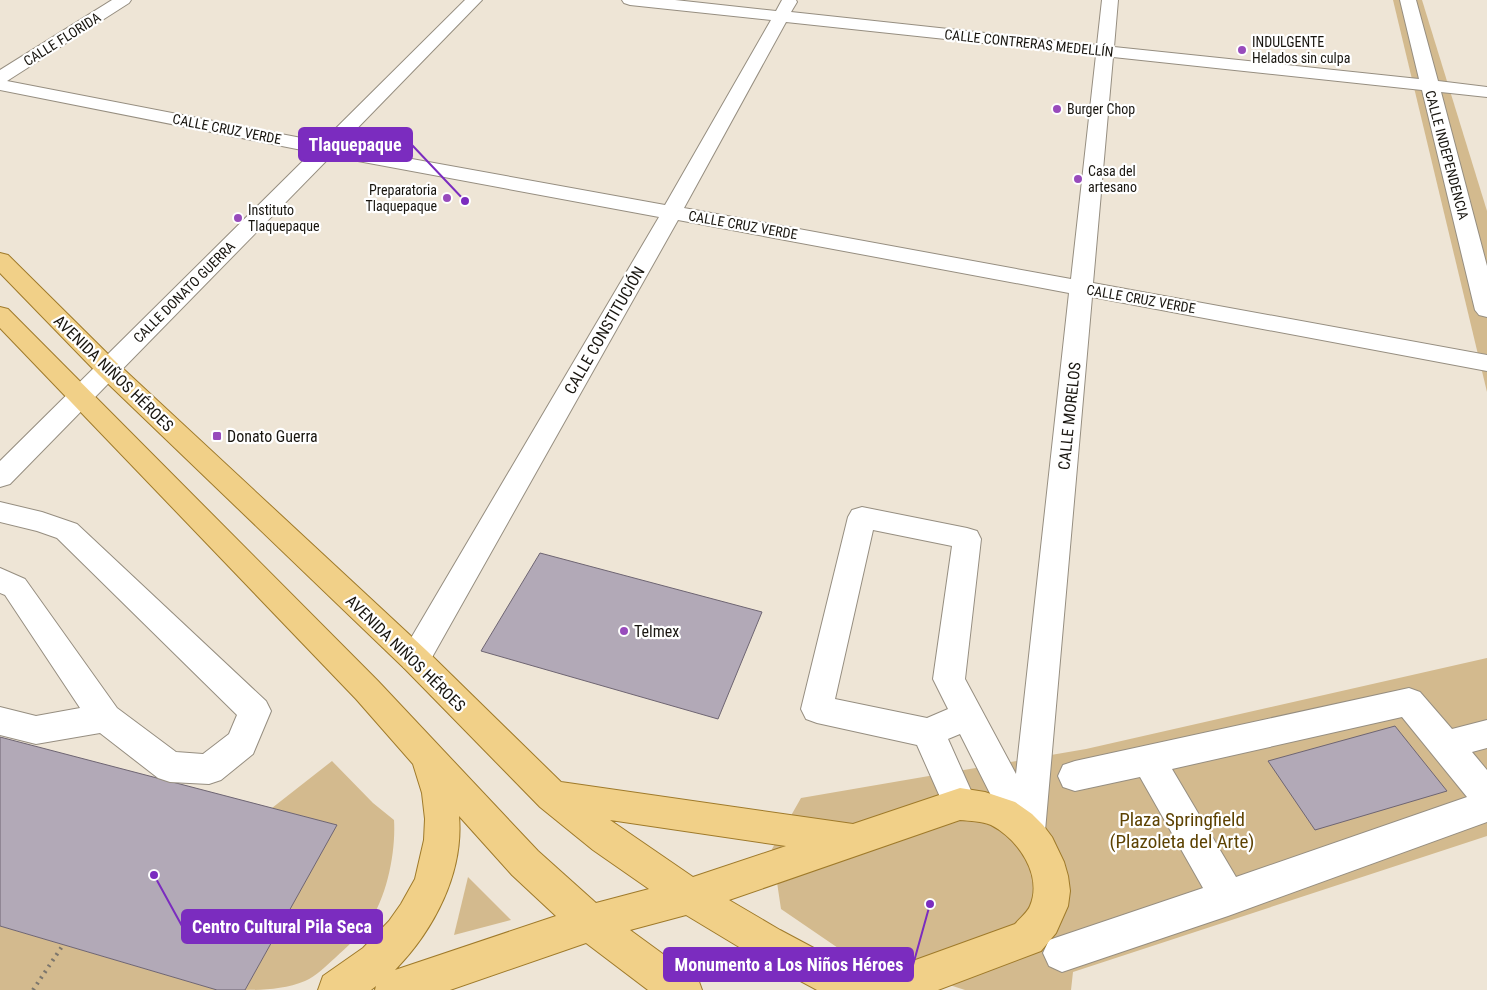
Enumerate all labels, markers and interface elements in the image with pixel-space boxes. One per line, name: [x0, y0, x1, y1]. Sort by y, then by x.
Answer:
street label: CALLE FLORIDA: [21, 9, 103, 69]
street label: CALLE CONTRERAS MEDELLÍN: [944, 25, 1114, 60]
place label: INDULGENTE Helados sin culpa: [1252, 34, 1350, 66]
marker: INDULGENTE Helados sin culpa: [1236, 44, 1248, 56]
street label: CALLE INDEPENDENCIA: [1422, 89, 1472, 221]
place label: Burger Chop: [1067, 101, 1135, 117]
marker: Burger Chop: [1051, 103, 1063, 115]
street label: CALLE CRUZ VERDE: [171, 111, 283, 147]
callout: Tlaquepaque: [299, 128, 412, 161]
text: Tlaquepaque: [309, 134, 402, 155]
place label: Casa del artesano: [1088, 163, 1137, 195]
marker: Casa del artesano: [1072, 173, 1084, 185]
place label: Preparatoria Tlaquepaque: [366, 182, 437, 214]
marker: Preparatoria Tlaquepaque: [441, 192, 453, 204]
place label: Instituto Tlaquepaque: [248, 202, 320, 234]
street label: CALLE CRUZ VERDE: [687, 208, 799, 242]
marker: Instituto Tlaquepaque: [232, 212, 244, 224]
street label: CALLE DONATO GUERRA: [130, 238, 238, 346]
street label: CALLE CONSTITUCIÓN: [559, 263, 649, 397]
street label: CALLE CRUZ VERDE: [1085, 282, 1197, 316]
street label: AVENIDA NIÑOS HÉROES: [50, 311, 178, 435]
street label: CALLE MORELOS: [1054, 361, 1085, 471]
place label: Donato Guerra: [227, 427, 318, 446]
marker: Donato Guerra: [211, 430, 223, 442]
street label: AVENIDA NIÑOS HÉROES: [342, 591, 470, 715]
place label: Telmex: [634, 622, 679, 641]
marker: Telmex: [618, 625, 630, 637]
park label: Plaza Springfield (Plazoleta del Arte): [1110, 808, 1254, 853]
callout: Centro Cultural Pila Seca: [182, 910, 382, 943]
text: Centro Cultural Pila Seca: [192, 916, 372, 937]
callout: Monumento a Los Niños Héroes: [664, 948, 913, 981]
text: Monumento a Los Niños Héroes: [675, 954, 903, 975]

